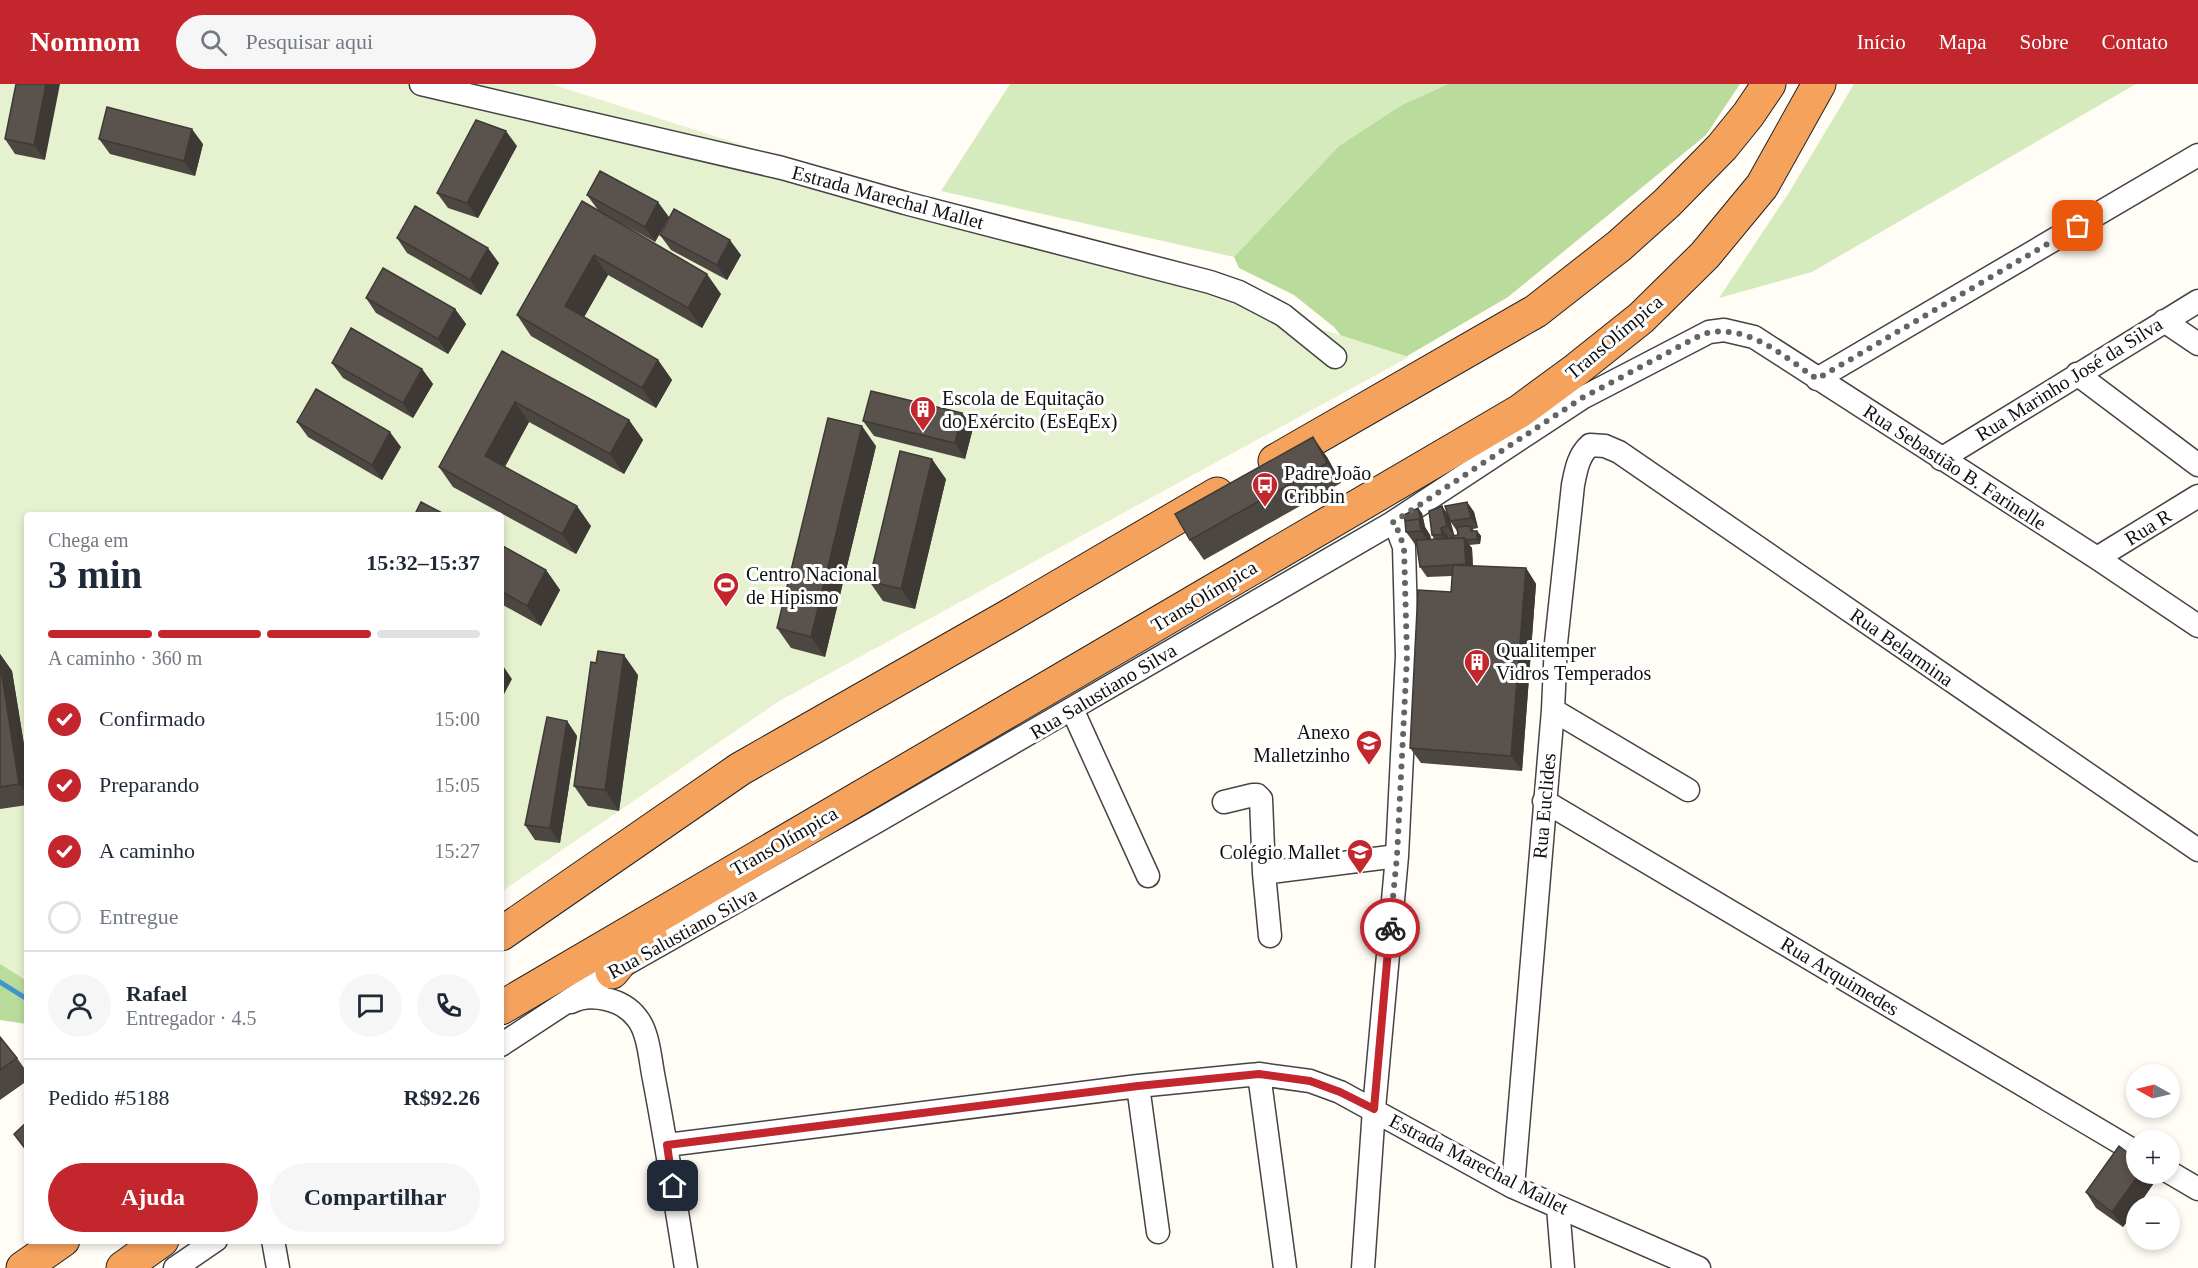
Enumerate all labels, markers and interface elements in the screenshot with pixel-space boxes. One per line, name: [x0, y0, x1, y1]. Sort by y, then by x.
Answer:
search box: [176, 15, 596, 69]
text: Nomnom: [30, 26, 140, 57]
icon: search: [197, 26, 230, 59]
text: Pesquisar aqui: [245, 29, 373, 54]
text: Início: [1857, 30, 1906, 54]
text: Mapa: [1939, 30, 1987, 54]
text: Sobre: [2020, 30, 2069, 54]
text: Contato: [2102, 30, 2168, 54]
street label: Estrada Marechal Mallet: [790, 161, 987, 233]
pin: [2052, 200, 2103, 251]
icon: bag: [2061, 209, 2094, 242]
street label: TransOlímpica: [1561, 290, 1667, 385]
street label: Rua Marinho José da Silva: [1972, 313, 2166, 445]
place label: Escola de Equitação do Exército (EsEqEx): [942, 387, 1118, 433]
building icon: Escola de Equitação do Exército (EsEqEx): [908, 394, 938, 432]
street label: Rua Sebastião B. Farinelle: [1860, 400, 2051, 534]
place label: Padre João Cribbin: [1284, 462, 1371, 507]
bus stop icon: Padre João Cribbin: [1250, 470, 1280, 508]
street label: Rua R: [2121, 504, 2176, 550]
text: Chega em: [48, 529, 129, 551]
text: 15:32–15:37: [366, 550, 480, 575]
text: 3 min: [48, 553, 142, 596]
street label: TransOlímpica: [1147, 556, 1261, 637]
place label: Centro Nacional de Hipismo: [746, 563, 878, 609]
sports icon: Centro Nacional de Hipismo: [711, 570, 741, 608]
street label: Rua Belarmina: [1846, 603, 1958, 691]
street label: Rua Salustiano Silva: [1026, 639, 1180, 743]
place label: Qualitemper Vidros Temperados: [1496, 639, 1652, 685]
text: A caminho · 360 m: [48, 647, 202, 669]
building icon: Qualitemper Vidros Temperados: [1462, 647, 1492, 685]
icon: check: [48, 703, 81, 736]
text: Confirmado: [99, 706, 205, 731]
text: 15:00: [434, 708, 480, 730]
place label: Anexo Malletzinho: [1253, 721, 1350, 766]
school or university icon: Anexo Malletzinho: [1354, 728, 1384, 766]
street label: Rua Euclides: [1528, 752, 1560, 860]
icon: check: [48, 769, 81, 802]
text: Preparando: [99, 772, 199, 797]
text: 15:05: [434, 774, 480, 796]
street label: TransOlímpica: [727, 802, 842, 881]
icon: check: [48, 835, 81, 868]
school or university icon: Colégio Mallet: [1345, 837, 1375, 875]
text: A caminho: [99, 838, 195, 863]
text: 15:27: [434, 840, 480, 862]
place label: Colégio Mallet: [1219, 841, 1340, 864]
street label: Rua Salustiano Silva: [604, 883, 760, 983]
courier: [1360, 898, 1420, 958]
text: Entregue: [99, 904, 178, 929]
icon: bike: [1374, 912, 1407, 945]
street label: Rua Arquimedes: [1776, 932, 1903, 1021]
button: person: [48, 974, 111, 1037]
button: chat: [339, 974, 402, 1037]
button: phone: [417, 974, 480, 1037]
text: Rafael: [126, 981, 187, 1006]
text: Entregador · 4.5: [126, 1007, 257, 1029]
north arrow: [2126, 1064, 2180, 1118]
map controls: [2126, 1064, 2180, 1250]
text: Pedido #5188: [48, 1085, 170, 1110]
text: R$92.26: [404, 1085, 480, 1110]
street label: Estrada Marechal Mallet: [1386, 1109, 1572, 1219]
button: +: [2126, 1130, 2180, 1184]
pin: [647, 1160, 698, 1211]
button: Ajuda: [48, 1163, 258, 1232]
button: Compartilhar: [270, 1163, 480, 1232]
icon: home: [656, 1169, 689, 1202]
button: −: [2126, 1196, 2180, 1250]

